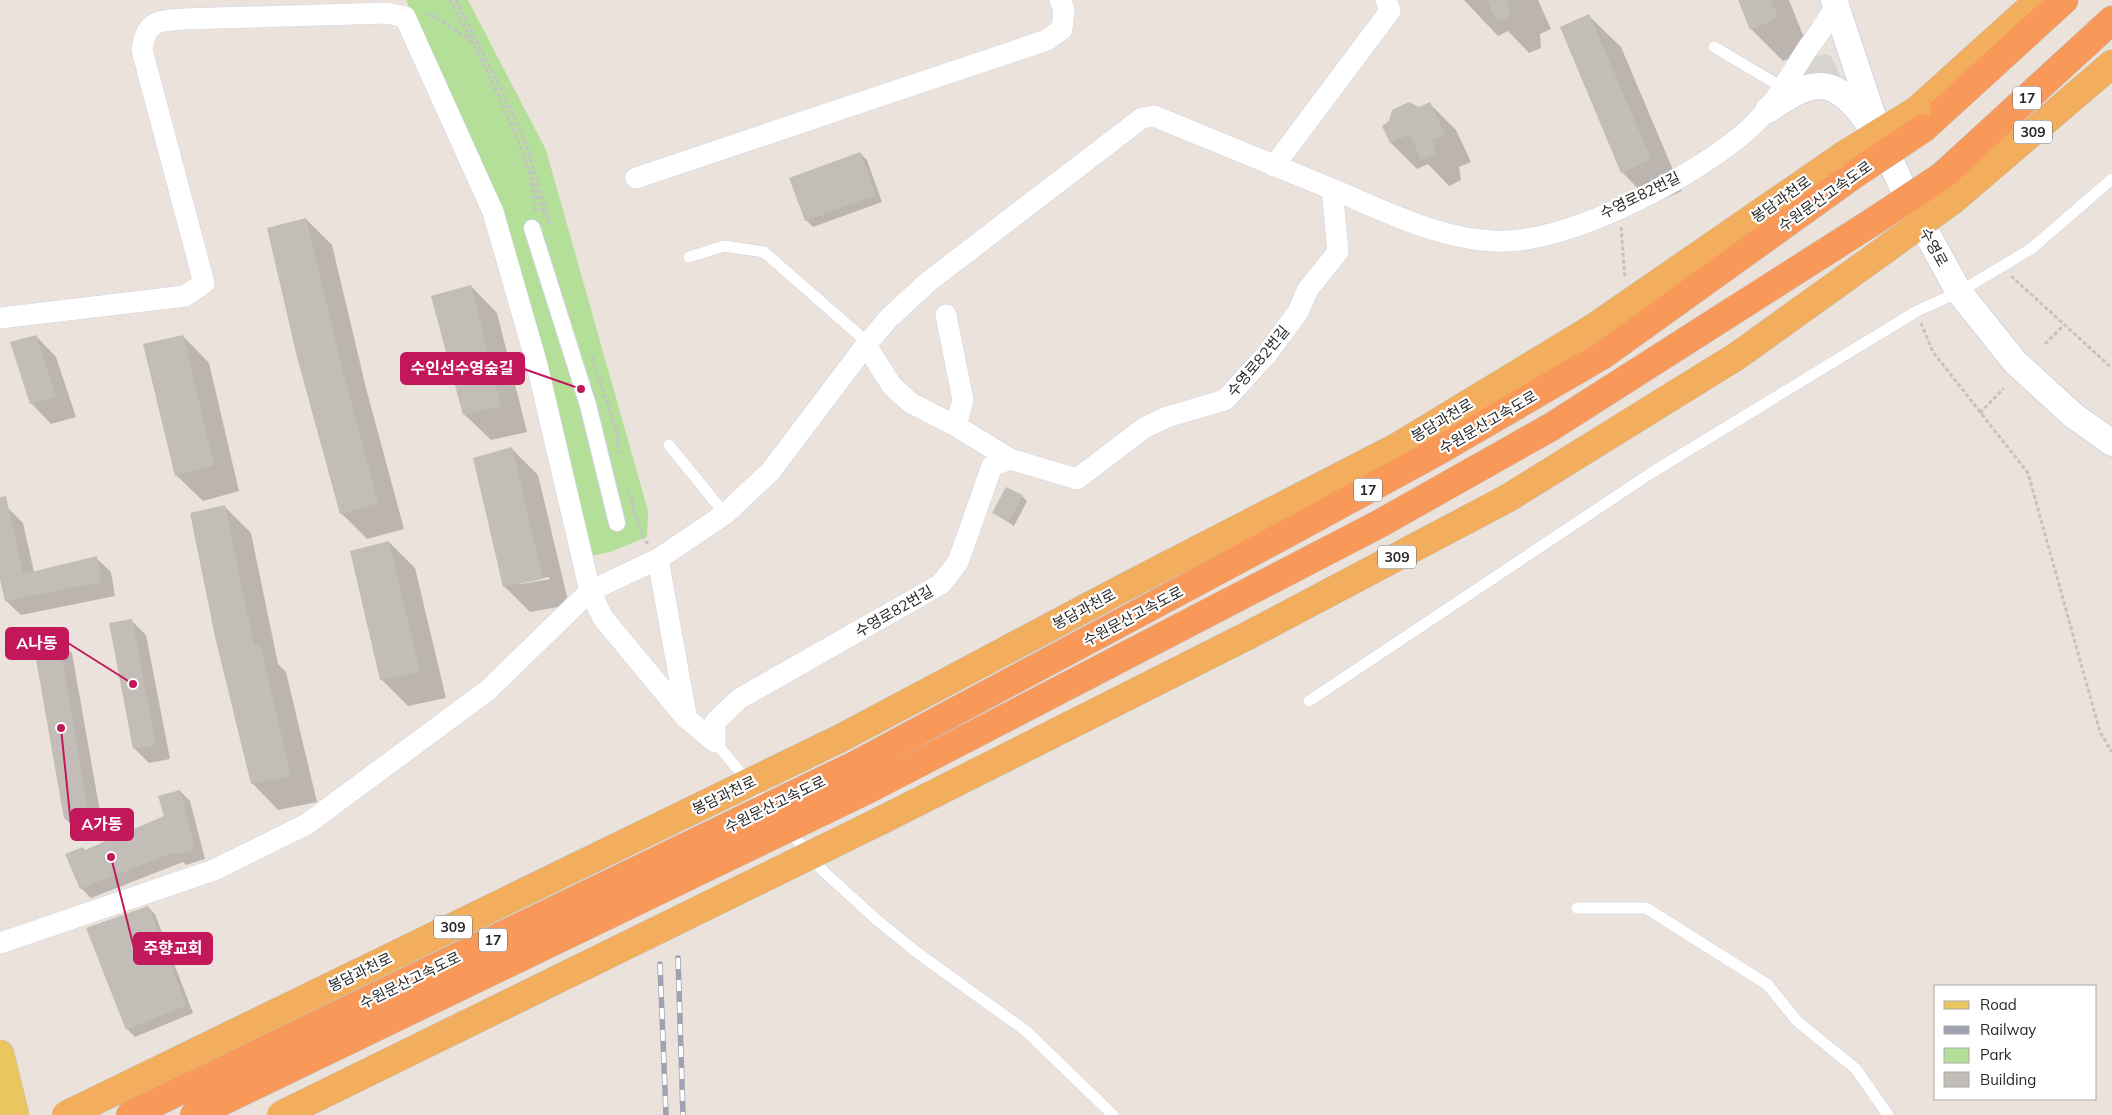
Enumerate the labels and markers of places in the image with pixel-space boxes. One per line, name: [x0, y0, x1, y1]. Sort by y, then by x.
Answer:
callout: 수인선수영숲길: [401, 353, 524, 384]
callout: A나동: [6, 628, 68, 659]
callout: A가동: [71, 809, 133, 840]
callout: 주향교회: [134, 933, 212, 964]

